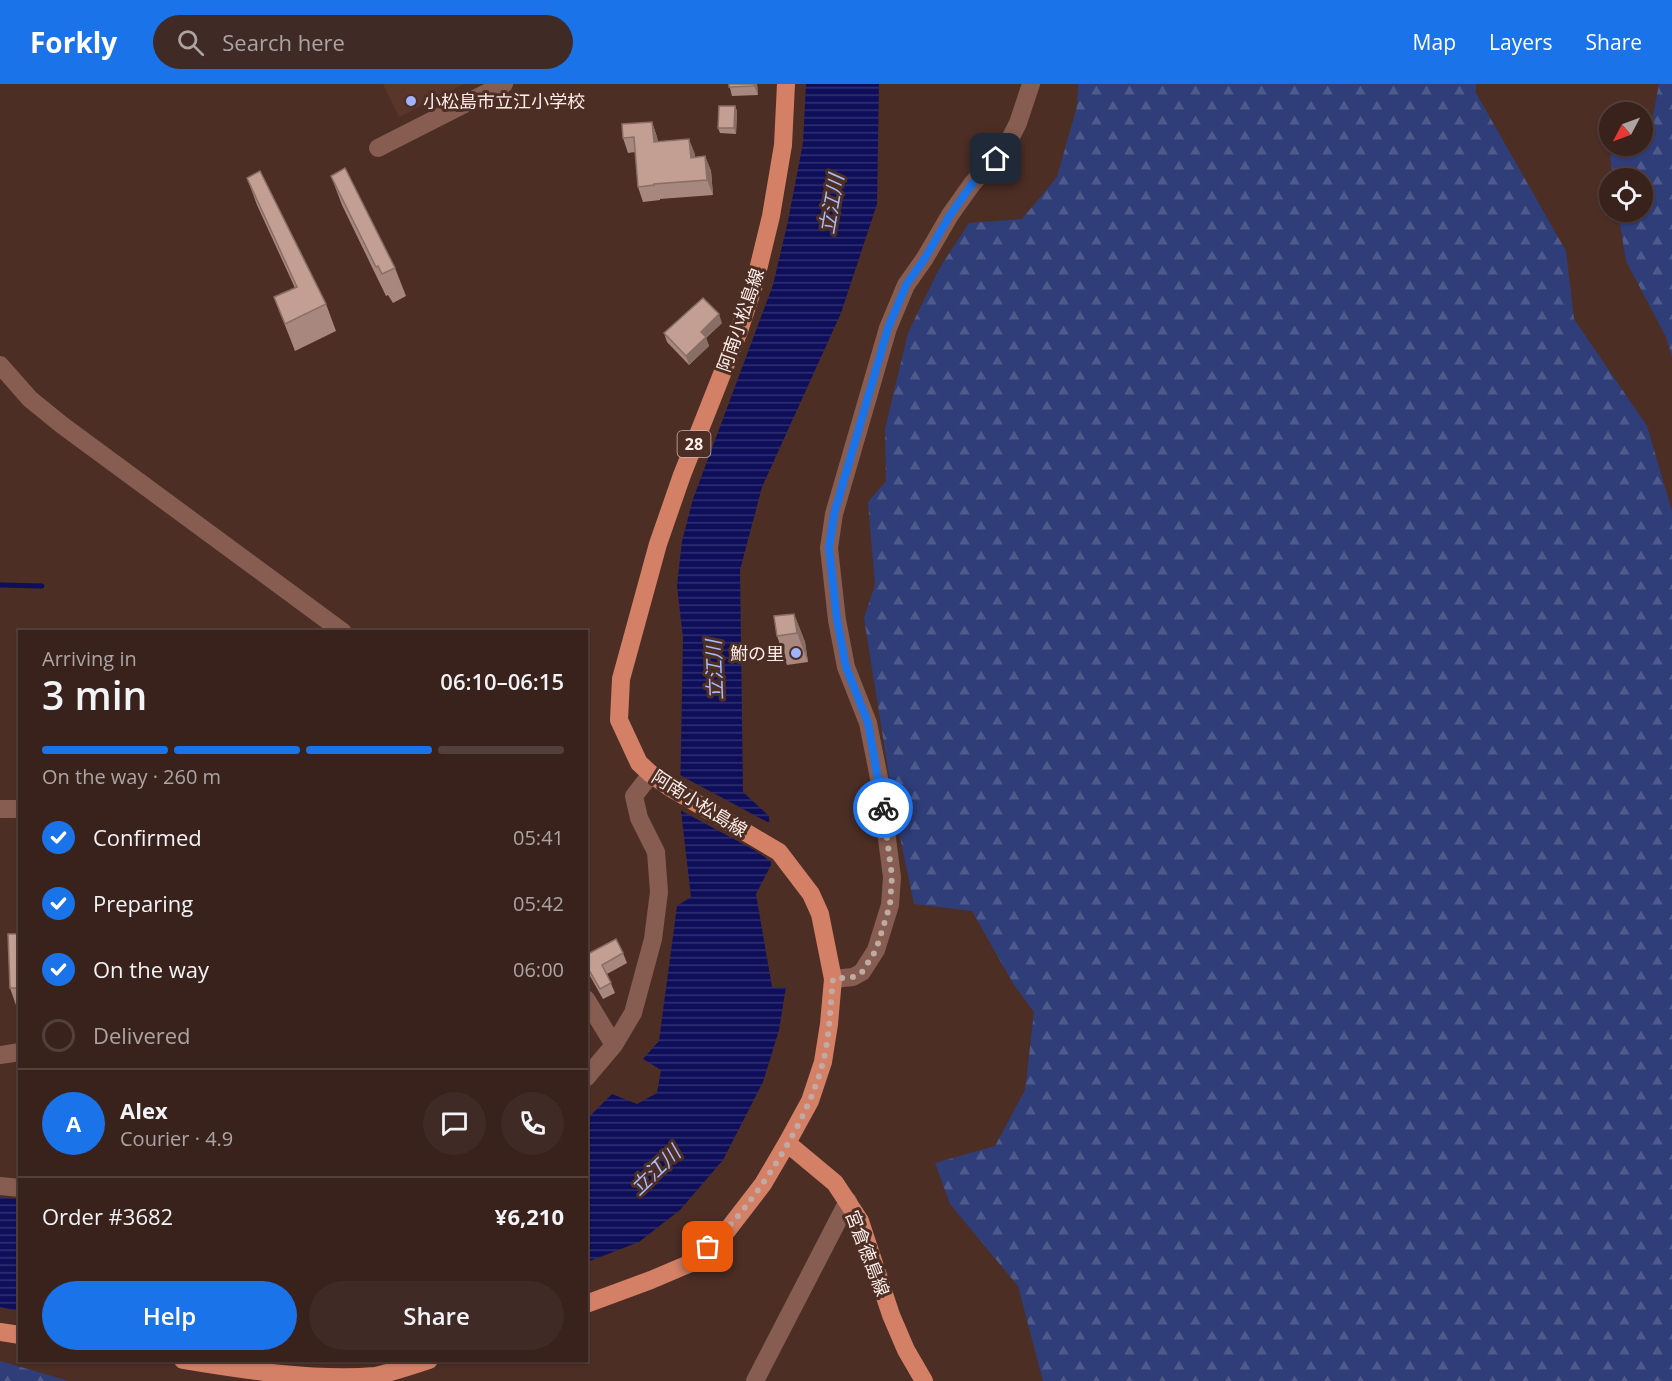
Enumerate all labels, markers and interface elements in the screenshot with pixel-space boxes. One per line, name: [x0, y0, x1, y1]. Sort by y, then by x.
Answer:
search box: [153, 15, 573, 69]
text: Forkly: [30, 23, 117, 61]
icon: search: [174, 26, 207, 59]
text: Search here: [222, 27, 345, 57]
text: Map: [1413, 28, 1456, 56]
text: Layers: [1489, 28, 1553, 56]
text: Share: [1586, 28, 1642, 56]
place label: 小松島市立江小学校: [423, 89, 585, 113]
marker: 小松島市立江小学校: [404, 94, 418, 108]
north arrow: [1599, 102, 1653, 156]
map controls: [1599, 102, 1653, 222]
pin: [970, 133, 1021, 184]
icon: home: [979, 142, 1012, 175]
button: locate: [1599, 168, 1653, 222]
water label: 立江川: [812, 170, 850, 236]
street label: 阿南小松島線: [711, 265, 769, 375]
road number: 28: [678, 431, 710, 457]
water label: 立江川: [699, 638, 729, 700]
place label: 鮒の里: [730, 641, 784, 665]
text: Arriving in: [42, 645, 137, 672]
marker: 鮒の里: [789, 646, 803, 660]
text: 06:10–06:15: [440, 666, 564, 696]
text: 3 min: [42, 668, 147, 721]
text: On the way · 260 m: [42, 763, 221, 790]
street label: 阿南小松島線: [648, 764, 752, 842]
courier: [853, 778, 913, 838]
icon: bike: [867, 792, 900, 825]
icon: check: [42, 821, 75, 854]
text: Confirmed: [93, 822, 202, 852]
text: 05:41: [513, 824, 564, 851]
icon: check: [42, 887, 75, 920]
text: Preparing: [93, 888, 193, 918]
text: 05:42: [513, 890, 564, 917]
icon: check: [42, 953, 75, 986]
text: On the way: [93, 954, 209, 984]
text: 06:00: [513, 956, 564, 983]
text: Delivered: [93, 1020, 191, 1050]
button: chat: [423, 1092, 486, 1155]
button: phone: [501, 1092, 564, 1155]
text: Alex: [120, 1095, 168, 1125]
text: A: [66, 1108, 81, 1138]
text: Courier · 4.9: [120, 1125, 233, 1152]
water label: 立江川: [624, 1138, 687, 1201]
text: Order #3682: [42, 1201, 173, 1231]
text: ¥6,210: [495, 1201, 564, 1231]
street label: 宮倉徳島線: [841, 1207, 895, 1299]
pin: [682, 1221, 733, 1272]
icon: bag: [691, 1230, 724, 1263]
button: Help: [42, 1281, 297, 1350]
button: Share: [309, 1281, 564, 1350]

